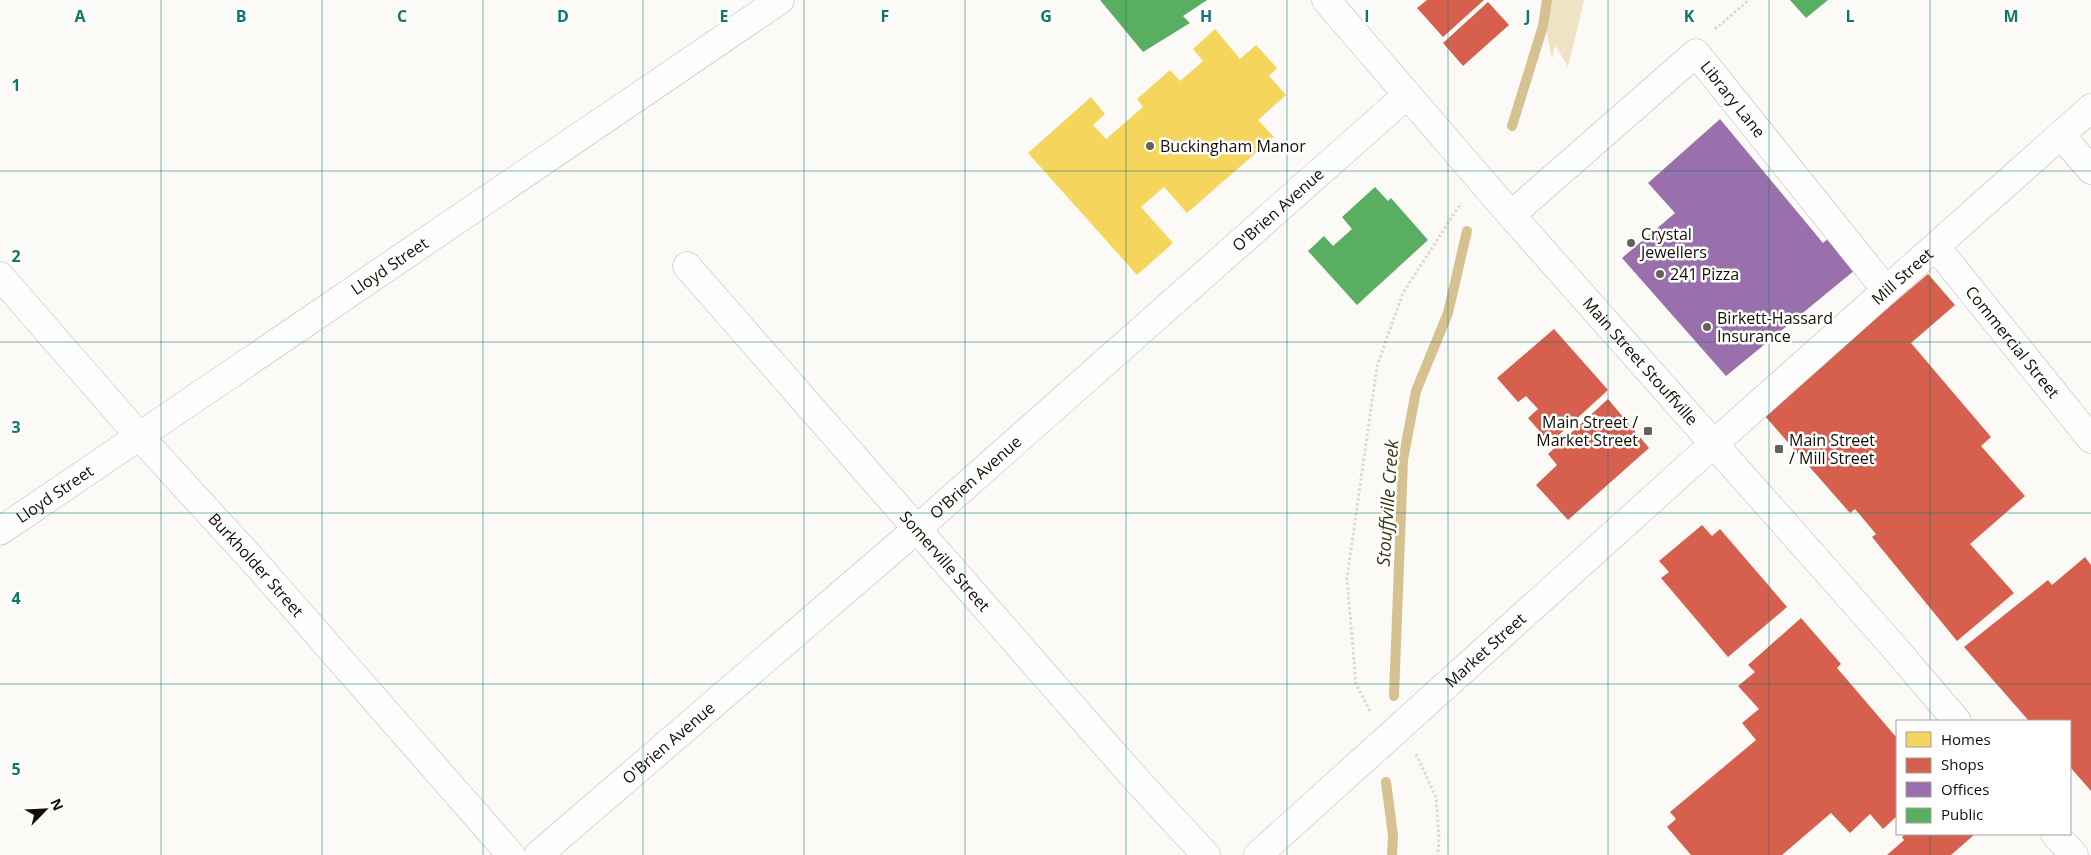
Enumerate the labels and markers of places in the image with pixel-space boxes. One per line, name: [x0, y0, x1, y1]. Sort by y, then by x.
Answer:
place label: Buckingham Manor: [1160, 135, 1306, 157]
marker: Buckingham Manor: [1144, 140, 1156, 152]
place label: Crystal Jewellers: [1639, 223, 1707, 263]
marker: Crystal Jewellers: [1625, 237, 1637, 249]
place label: 241 Pizza: [1670, 263, 1739, 285]
marker: 241 Pizza: [1654, 268, 1666, 280]
place label: Birkett-Hassard Insurance: [1717, 307, 1833, 347]
marker: Birkett-Hassard Insurance: [1701, 321, 1713, 333]
place label: Main Street / Market Street: [1536, 411, 1638, 451]
marker: Main Street / Market Street: [1642, 425, 1654, 437]
place label: Main Street / Mill Street: [1789, 429, 1875, 469]
marker: Main Street / Mill Street: [1773, 443, 1785, 455]

